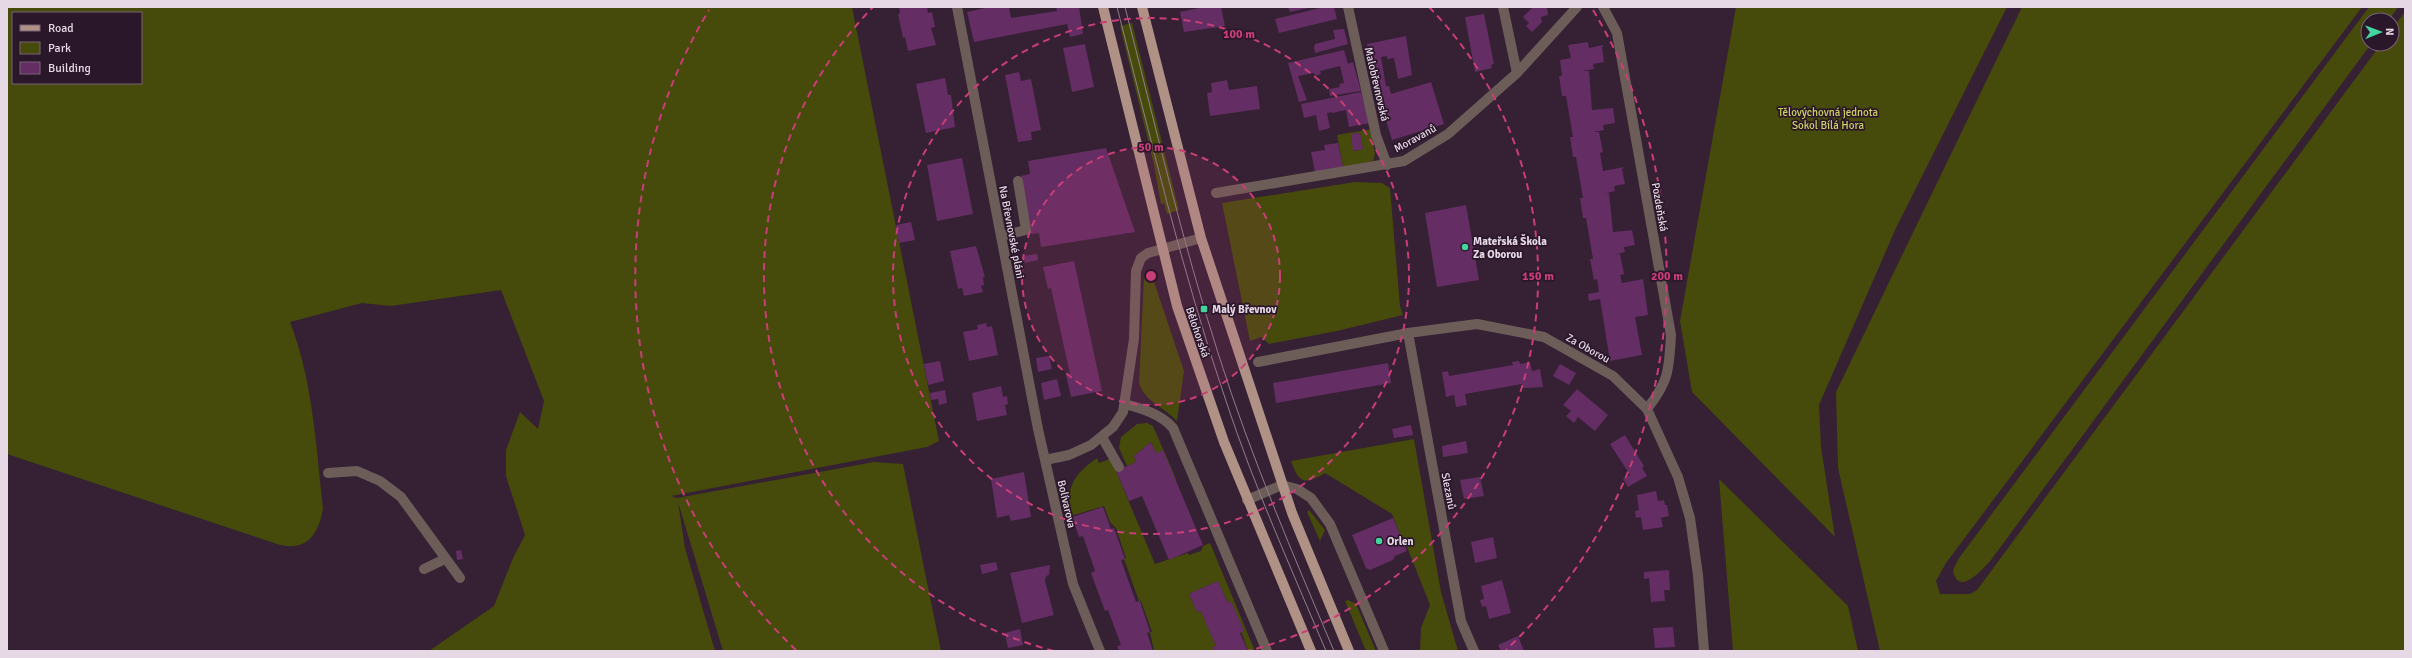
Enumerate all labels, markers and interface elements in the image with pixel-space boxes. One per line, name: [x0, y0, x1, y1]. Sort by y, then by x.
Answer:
legend: [12, 12, 142, 84]
north arrow: [2360, 12, 2400, 52]
text: Road: [48, 21, 74, 36]
text: 100 m: [1223, 27, 1255, 42]
text: N: [2383, 28, 2396, 36]
text: Park: [48, 41, 71, 56]
street label: Malobřevnovská: [1362, 46, 1391, 123]
text: Building: [48, 61, 91, 76]
park label: Tělovýchovná jednota Sokol Bílá Hora: [1778, 106, 1879, 132]
street label: Moravanů: [1392, 121, 1439, 155]
text: 50 m: [1138, 140, 1164, 155]
street label: Pozdeňská: [1649, 182, 1670, 233]
street label: Na Břevnovské pláni: [996, 184, 1027, 280]
place label: Mateřská Škola Za Oborou: [1473, 233, 1547, 261]
marker: Mateřská Škola Za Oborou: [1460, 242, 1470, 252]
centre of rings: [1144, 269, 1158, 283]
text: 150 m: [1522, 269, 1554, 284]
text: 200 m: [1651, 269, 1683, 284]
place label: Malý Břevnov: [1212, 303, 1277, 316]
marker: Malý Břevnov: [1199, 304, 1209, 314]
street label: Bělohorská: [1183, 305, 1212, 360]
street label: Za Oborou: [1563, 331, 1612, 366]
street label: Slezanů: [1439, 472, 1458, 511]
street label: Bolívarova: [1055, 479, 1078, 530]
place label: Orlen: [1387, 535, 1414, 548]
marker: Orlen: [1374, 536, 1384, 546]

